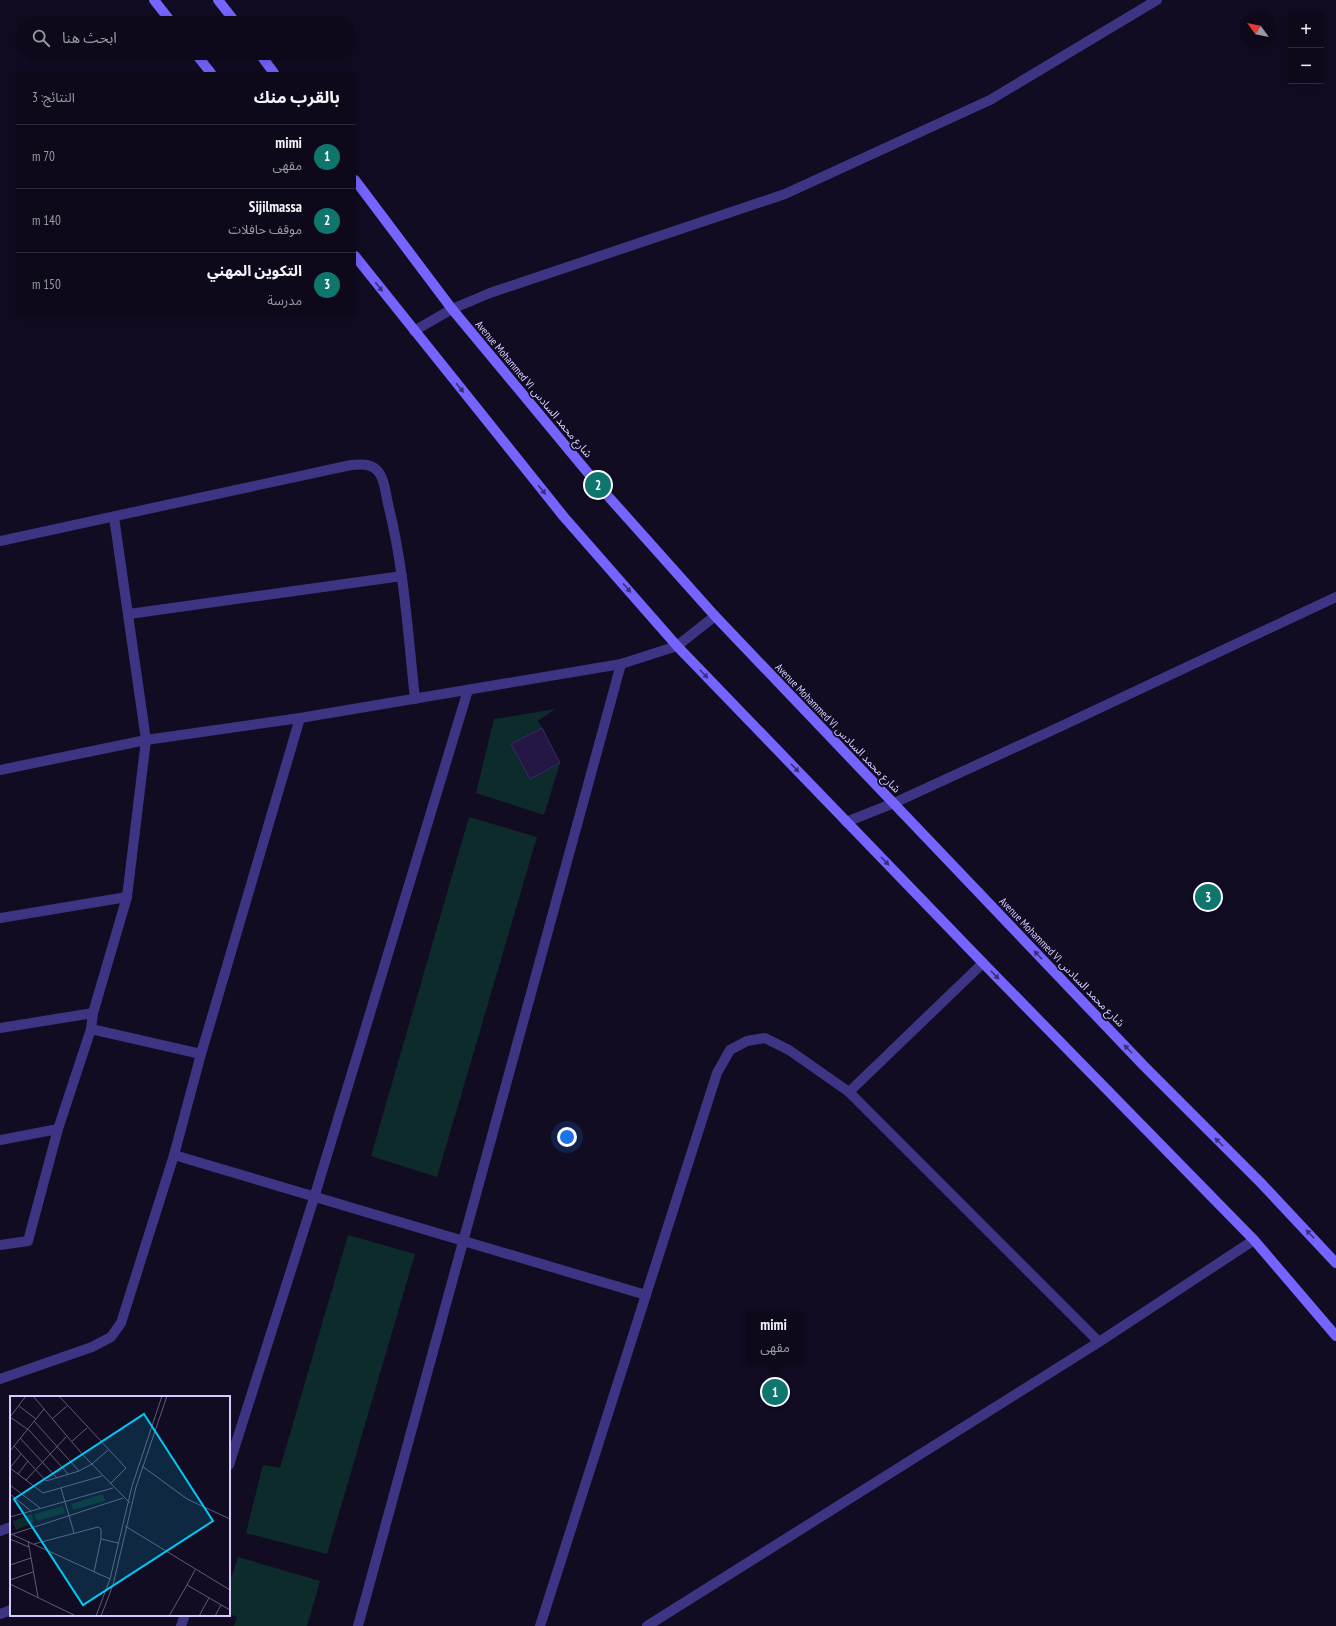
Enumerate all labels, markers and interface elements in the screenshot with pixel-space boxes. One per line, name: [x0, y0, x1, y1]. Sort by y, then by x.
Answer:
north arrow: [1240, 12, 1276, 48]
map controls: [1288, 12, 1324, 84]
button: +: [1288, 12, 1324, 48]
search box: [16, 16, 356, 60]
icon: search: [30, 27, 52, 49]
text: ابحث هنا: [62, 28, 117, 47]
button: −: [1288, 48, 1324, 84]
text: بالقرب منك: [254, 86, 340, 108]
text: النتائج: 3: [32, 89, 75, 106]
text: mimi: [275, 133, 302, 152]
text: 70 m: [32, 148, 55, 165]
text: 1: [324, 148, 330, 165]
text: مقهى: [273, 157, 302, 174]
text: Sijilmassa: [249, 197, 302, 216]
text: 140 m: [32, 212, 61, 229]
text: 2: [324, 212, 330, 229]
text: موقف حافلات: [228, 221, 302, 238]
text: التكوين المهني: [207, 261, 302, 280]
text: 150 m: [32, 276, 61, 293]
text: 3: [324, 276, 330, 293]
one-way arrow: [375, 281, 383, 292]
text: مدرسة: [267, 292, 302, 309]
street label: Avenue Mohammed VI شارع محمد السادس: [472, 318, 596, 461]
one-way arrow: [456, 383, 465, 394]
pin: 2: [585, 470, 611, 500]
one-way arrow: [538, 484, 546, 495]
one-way arrow: [622, 583, 631, 593]
street label: Avenue Mohammed VI شارع محمد السادس: [772, 660, 904, 797]
one-way arrow: [700, 669, 709, 679]
one-way arrow: [790, 763, 799, 773]
one-way arrow: [880, 856, 890, 866]
pin: 3: [1195, 882, 1221, 912]
street label: Avenue Mohammed VI شارع محمد السادس: [996, 894, 1128, 1031]
one-way arrow: [1033, 950, 1043, 960]
one-way arrow: [990, 970, 999, 980]
one-way arrow: [1123, 1044, 1132, 1054]
your location: [557, 1127, 577, 1147]
one-way arrow: [1214, 1137, 1224, 1147]
one-way arrow: [1305, 1229, 1315, 1239]
popup: [746, 1312, 804, 1364]
text: mimi: [760, 1315, 787, 1334]
text: مقهى: [760, 1339, 790, 1356]
pin: 1: [762, 1377, 788, 1407]
inset map: [10, 1396, 230, 1616]

